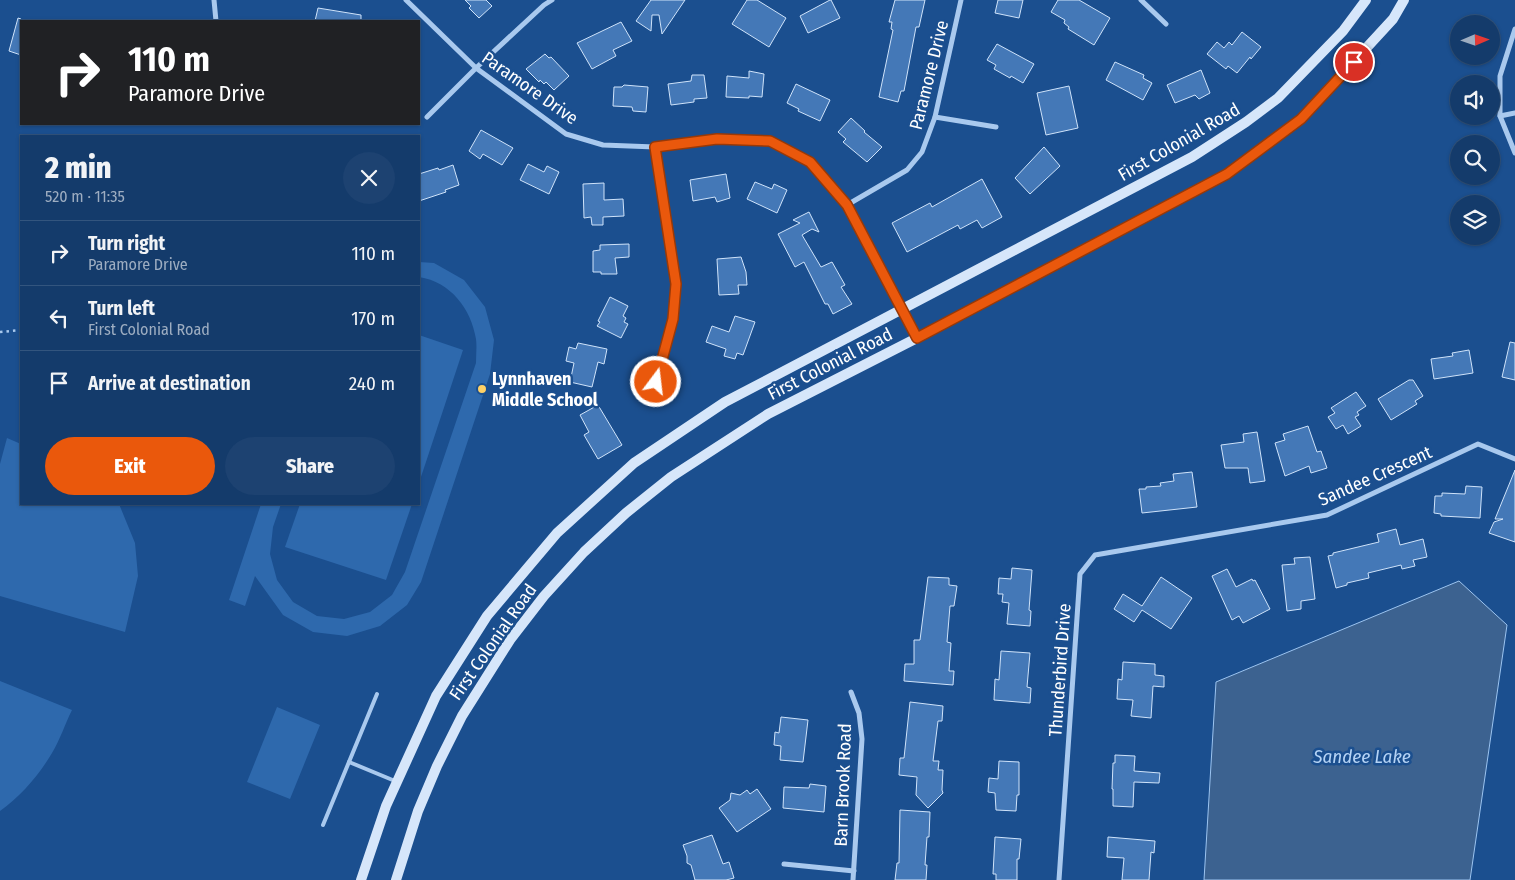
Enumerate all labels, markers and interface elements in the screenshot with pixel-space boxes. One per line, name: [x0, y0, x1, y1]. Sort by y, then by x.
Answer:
north arrow: [1450, 15, 1500, 65]
map controls: [1450, 15, 1500, 245]
street label: Paramore Drive: [905, 18, 953, 132]
text: 110 m: [128, 38, 210, 80]
icon: right: [45, 40, 110, 105]
pin: [1333, 41, 1375, 83]
street label: Paramore Drive: [478, 47, 582, 129]
icon: arrive: [1340, 48, 1368, 76]
button: sound: [1450, 75, 1500, 125]
text: Paramore Drive: [128, 80, 265, 107]
street label: First Colonial Road: [1114, 98, 1244, 186]
button: search: [1450, 135, 1500, 185]
text: 2 min: [45, 150, 111, 186]
button: close: [343, 152, 395, 204]
text: 520 m · 11:35: [45, 187, 125, 206]
button: layers: [1450, 195, 1500, 245]
text: Turn right: [88, 232, 165, 255]
icon: right: [45, 239, 73, 267]
text: 110 m: [351, 242, 395, 265]
text: Paramore Drive: [88, 255, 188, 274]
text: Turn left: [88, 297, 155, 320]
icon: left: [45, 304, 73, 332]
text: 170 m: [351, 307, 395, 330]
text: First Colonial Road: [88, 320, 210, 339]
street label: First Colonial Road: [764, 323, 896, 405]
position arrow: [629, 355, 681, 407]
place label: Lynnhaven Middle School: [492, 368, 598, 411]
icon: arrive: [45, 369, 73, 397]
text: Arrive at destination: [88, 372, 251, 395]
text: 240 m: [349, 372, 395, 395]
marker: Lynnhaven Middle School: [476, 383, 488, 395]
button: Exit: [45, 437, 215, 495]
button: Share: [225, 437, 395, 495]
street label: Sandee Crescent: [1315, 441, 1435, 511]
street label: First Colonial Road: [445, 580, 541, 704]
street label: Thunderbird Drive: [1044, 603, 1076, 737]
street label: Barn Brook Road: [830, 723, 856, 847]
water label: Sandee Lake: [1312, 745, 1411, 768]

